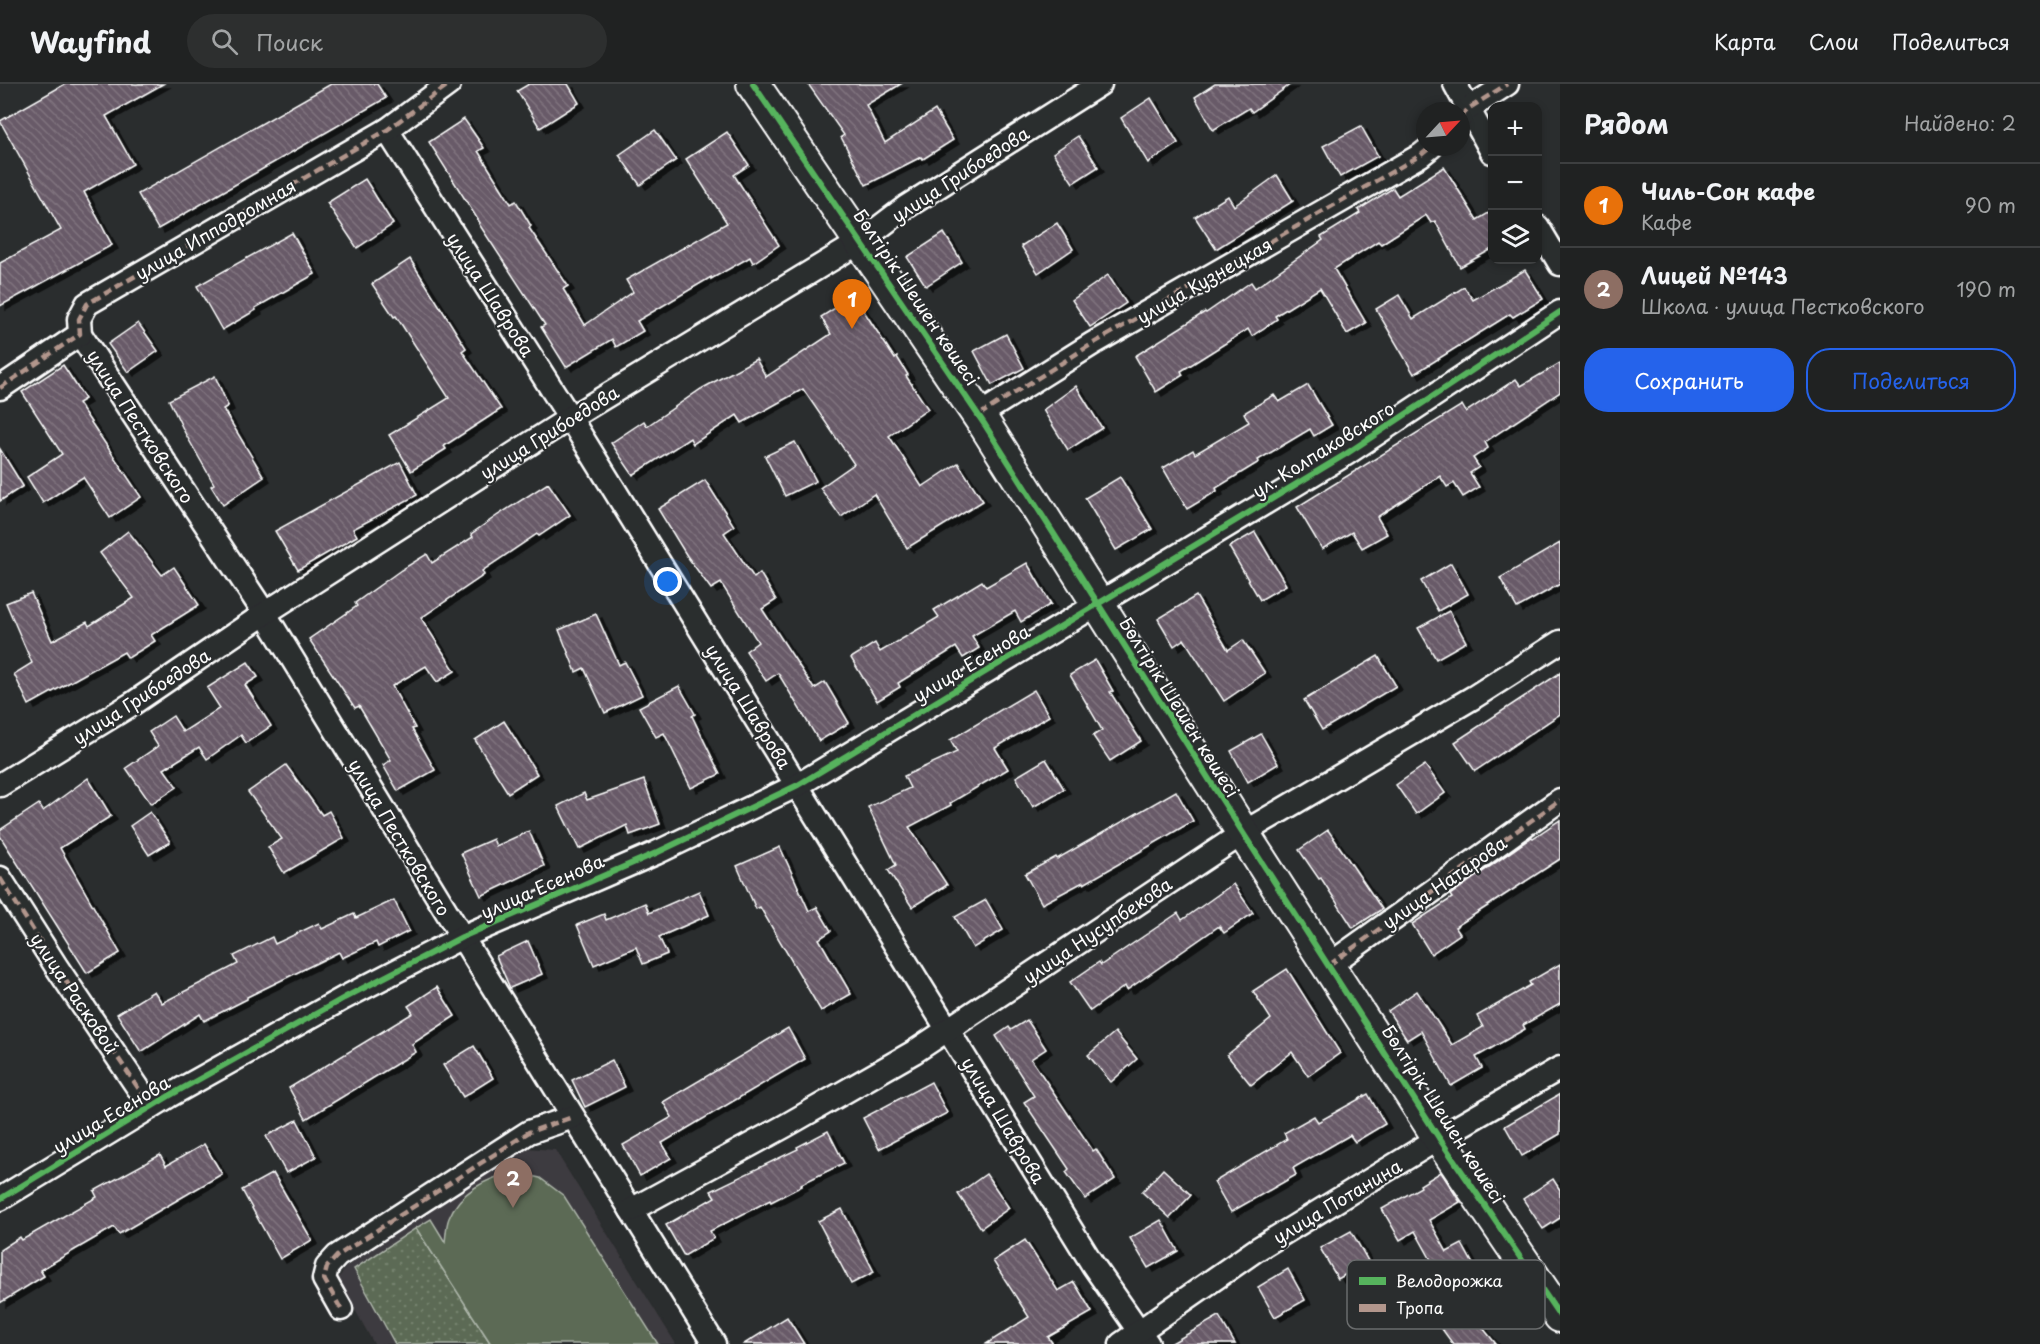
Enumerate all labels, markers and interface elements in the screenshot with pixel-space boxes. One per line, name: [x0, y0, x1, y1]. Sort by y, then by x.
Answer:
search box: [187, 14, 607, 68]
text: Wayfind: [30, 20, 151, 63]
icon: search: [208, 25, 241, 58]
text: Поиск: [256, 25, 323, 58]
text: Карта: [1714, 25, 1776, 57]
text: Слои: [1809, 25, 1859, 57]
text: Поделиться: [1892, 25, 2010, 57]
north arrow: [1416, 102, 1470, 156]
map controls: [1488, 102, 1542, 264]
button: +: [1488, 102, 1542, 156]
text: Рядом: [1584, 104, 1669, 143]
text: Найдено: 2: [1904, 108, 2016, 138]
street label: улица Грибоедова: [886, 119, 1035, 229]
button: −: [1488, 156, 1542, 210]
street label: улица Ипподромная: [129, 172, 301, 286]
text: Чиль-Сон кафе: [1641, 174, 1815, 207]
text: 1: [1599, 190, 1608, 220]
text: 90 m: [1965, 190, 2016, 220]
street label: Бөлтірік Шешен көшесі: [848, 203, 986, 391]
text: Кафе: [1641, 207, 1692, 237]
button: layers: [1488, 210, 1542, 264]
street label: улица Шаврова: [441, 226, 542, 362]
street label: улица Кузнецкая: [1131, 230, 1277, 330]
text: Лицей №143: [1641, 258, 1788, 291]
text: 2: [1596, 274, 1611, 304]
text: 190 m: [1957, 274, 2016, 304]
pin: 1: [832, 280, 872, 329]
text: Школа · улица Пестковского: [1641, 291, 1925, 321]
street label: улица Пестковского: [81, 343, 201, 509]
button: Сохранить: [1584, 348, 1794, 412]
button: Поделиться: [1806, 348, 2016, 412]
street label: улица Грибоедова: [474, 378, 624, 486]
street label: ул. Kолпаковского: [1247, 394, 1399, 504]
your location: [653, 567, 682, 596]
street label: Бөлтірік Шешен көшесі: [1113, 612, 1247, 802]
street label: улица Есенова: [907, 617, 1035, 709]
street label: улица Шаврова: [700, 638, 799, 775]
street label: улица Грибоедова: [67, 641, 216, 751]
street label: улица Пестковского: [342, 753, 458, 921]
street label: улица Натарова: [1376, 828, 1513, 935]
street label: улица Есенова: [476, 846, 609, 925]
street label: улица Нусупбекова: [1017, 870, 1178, 990]
street label: улица Расковой: [24, 927, 126, 1059]
street label: Бөлтірік Шешен көшесі: [1376, 1019, 1512, 1209]
street label: улица Шаврова: [955, 1052, 1053, 1189]
street label: улица Есенова: [47, 1068, 175, 1160]
street label: улица Потанина: [1268, 1152, 1407, 1250]
pin: 2: [494, 1158, 532, 1208]
legend: [1347, 1260, 1545, 1329]
text: Велодорожка: [1396, 1268, 1503, 1292]
text: Тропа: [1396, 1295, 1444, 1319]

